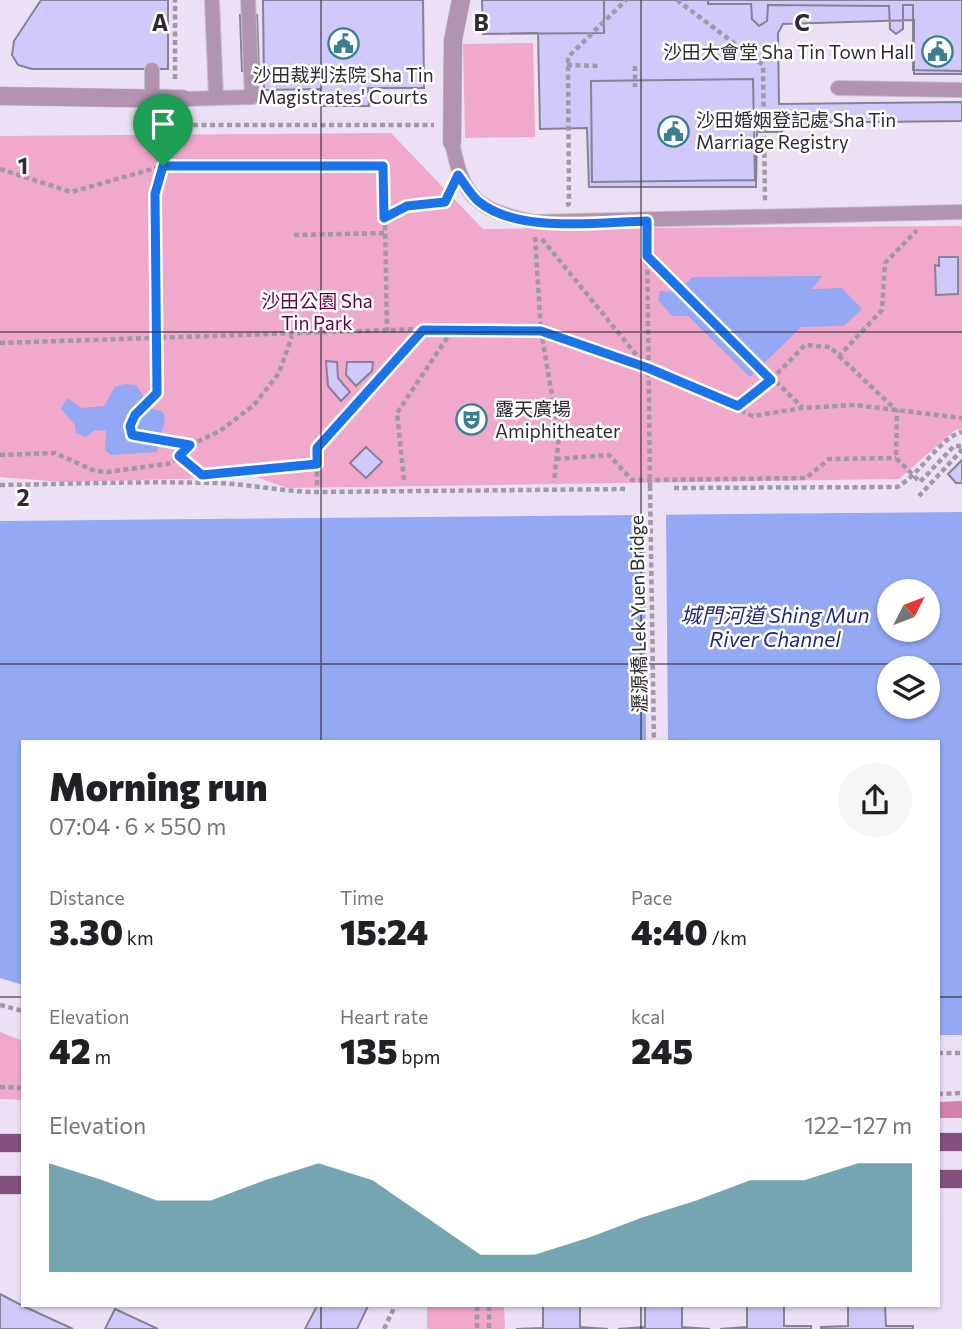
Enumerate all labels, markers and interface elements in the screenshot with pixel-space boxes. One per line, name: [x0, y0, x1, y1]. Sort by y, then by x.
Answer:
text: A: [152, 8, 169, 36]
text: B: [473, 8, 489, 36]
text: C: [794, 8, 810, 36]
public building icon: 沙田裁判法院 Sha Tin Magistrates' Courts: [326, 27, 360, 61]
public building icon: 沙田大會堂 Sha Tin Town Hall: [920, 35, 954, 69]
place label: 沙田大會堂 Sha Tin Town Hall: [663, 40, 914, 63]
place label: 沙田裁判法院 Sha Tin Magistrates' Courts: [252, 63, 434, 108]
pin: [133, 94, 193, 166]
icon: arrive: [144, 105, 182, 143]
place label: 沙田婚姻登記處 Sha Tin Marriage Registry: [696, 108, 896, 153]
public building icon: 沙田婚姻登記處 Sha Tin Marriage Registry: [656, 114, 690, 148]
text: 1: [18, 151, 28, 179]
park label: 沙田公園 Sha Tin Park: [261, 289, 373, 334]
place label: 露天廣場 Amiphitheater: [495, 397, 621, 442]
theatre icon: 露天廣場 Amiphitheater: [455, 403, 489, 437]
text: 2: [16, 483, 30, 511]
street label: 瀝源橋 Lek Yuen Bridge: [624, 515, 651, 713]
north arrow: [877, 579, 940, 642]
map controls: [877, 579, 940, 719]
water label: 城門河道 Shing Mun River Channel: [680, 602, 870, 651]
button: layers: [877, 656, 940, 719]
text: Morning run: [49, 762, 268, 809]
button: share: [838, 763, 912, 837]
text: 07:04 · 6 × 550 m: [49, 812, 226, 840]
text: Distance: [49, 886, 125, 909]
text: Time: [340, 886, 384, 909]
text: Pace: [631, 886, 672, 909]
text: 3.30: [49, 909, 123, 952]
text: 15:24: [340, 909, 428, 952]
text: 4:40: [631, 909, 708, 952]
text: km: [123, 926, 154, 949]
text: /km: [708, 926, 747, 949]
text: Elevation: [49, 1005, 129, 1028]
text: Heart rate: [340, 1005, 428, 1028]
text: kcal: [631, 1005, 665, 1028]
text: 42: [49, 1028, 91, 1071]
text: 135: [340, 1028, 398, 1071]
text: 245: [631, 1028, 693, 1071]
text: m: [91, 1045, 111, 1068]
text: bpm: [398, 1045, 440, 1068]
text: Elevation: [49, 1111, 146, 1139]
text: 122–127 m: [804, 1111, 912, 1139]

